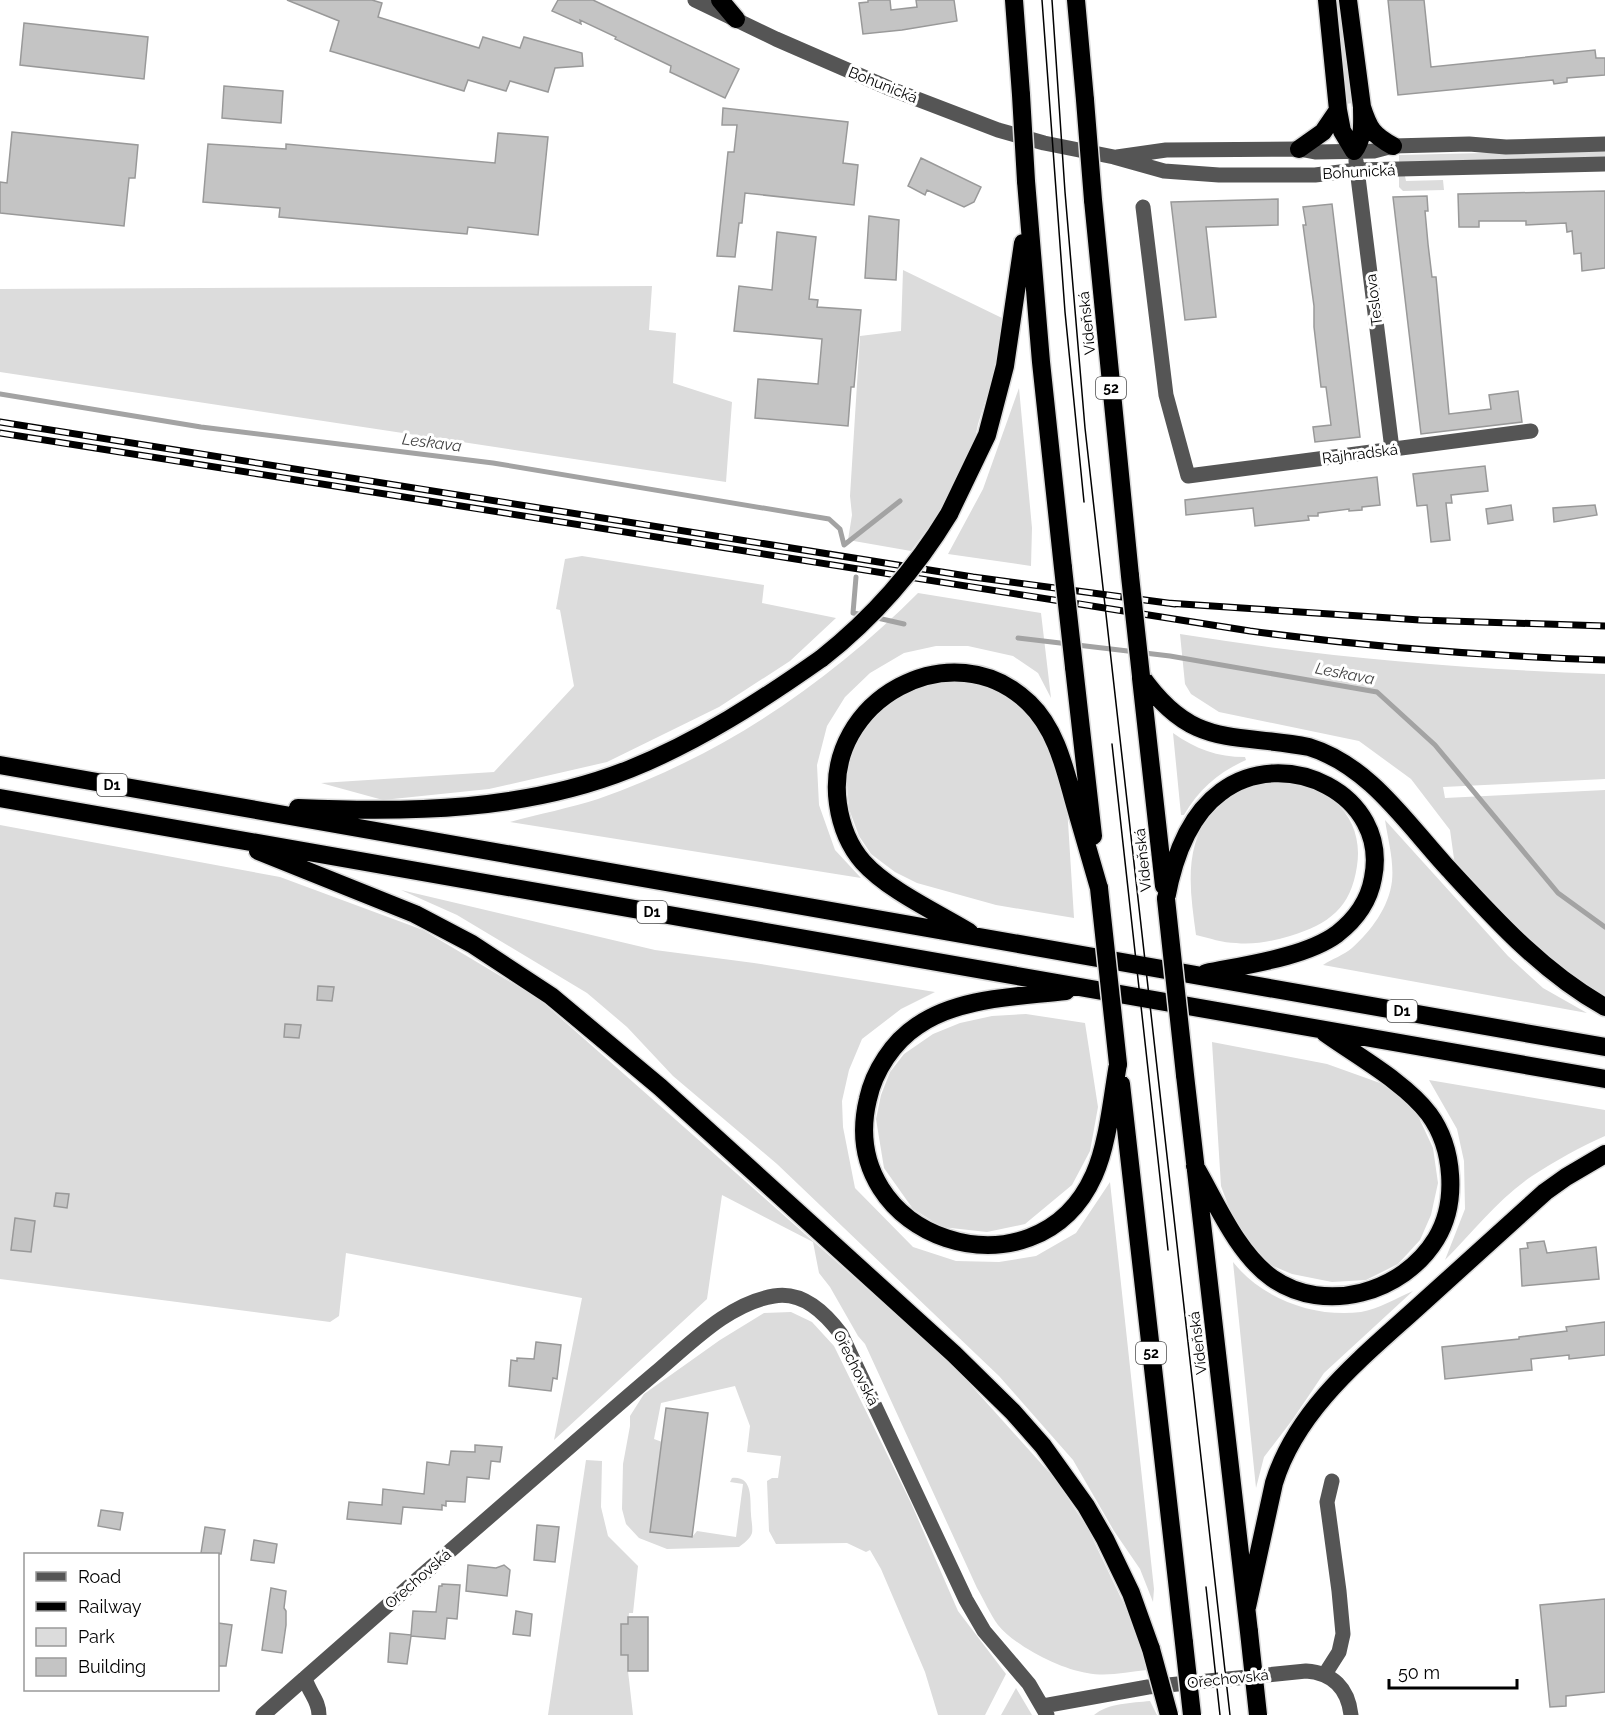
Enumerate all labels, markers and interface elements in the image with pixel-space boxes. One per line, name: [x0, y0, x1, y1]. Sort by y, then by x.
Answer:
street label: Bohunická: [846, 63, 920, 107]
street label: Bohunická: [1322, 161, 1396, 183]
street label: Teslova: [1362, 273, 1386, 327]
street label: Vídeňská: [1075, 290, 1099, 356]
road number: 52: [1096, 377, 1126, 399]
water label: Leskava: [401, 429, 463, 456]
street label: Rajhradská: [1321, 440, 1399, 468]
water label: Leskava: [1314, 658, 1377, 689]
road number: D1: [97, 774, 127, 796]
street label: Vídeňská: [1131, 827, 1155, 893]
road number: D1: [637, 901, 667, 923]
road number: D1: [1387, 1000, 1417, 1022]
street label: Vídeňská: [1185, 1310, 1211, 1376]
street label: Ořechovská: [829, 1327, 883, 1409]
road number: 52: [1136, 1342, 1166, 1364]
street label: Ořechovská: [381, 1545, 455, 1613]
legend: [24, 1553, 219, 1691]
text: Road: [78, 1566, 121, 1587]
text: Railway: [78, 1596, 142, 1617]
text: Park: [78, 1626, 115, 1647]
scale bar: [1389, 1652, 1516, 1690]
text: Building: [78, 1656, 146, 1677]
text: 50 m: [1398, 1662, 1440, 1683]
street label: Ořechovská: [1186, 1666, 1270, 1692]

